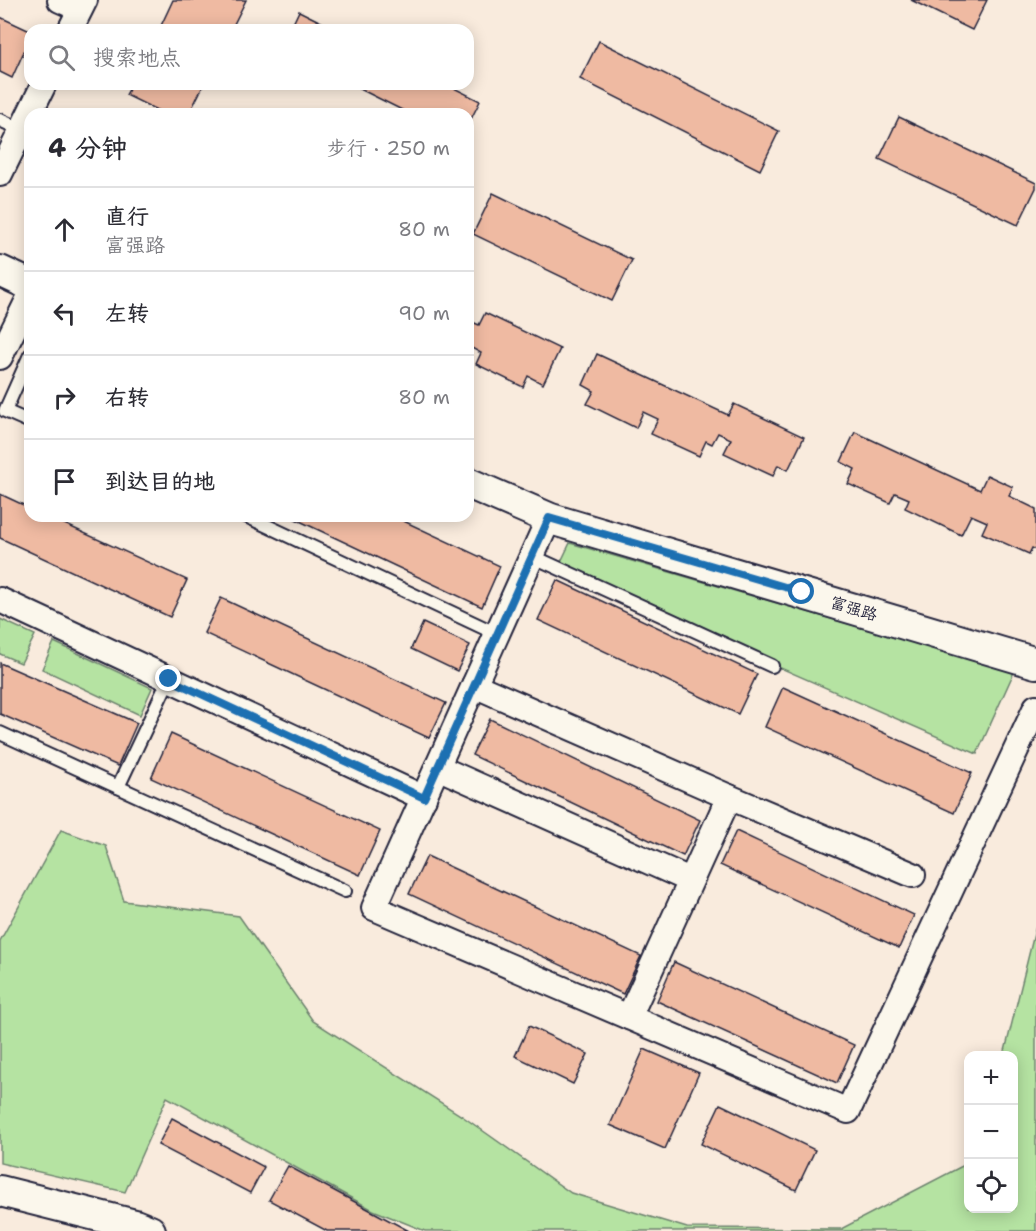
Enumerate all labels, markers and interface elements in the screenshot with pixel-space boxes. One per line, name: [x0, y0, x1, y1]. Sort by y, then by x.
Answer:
search box: [24, 24, 474, 90]
icon: search: [45, 41, 78, 74]
text: 搜索地点: [93, 43, 181, 72]
text: 4 分钟: [48, 130, 127, 165]
text: 步行 · 250 m: [327, 135, 450, 161]
text: 直行: [105, 202, 149, 231]
icon: ahead: [48, 213, 81, 246]
text: 80 m: [398, 216, 450, 242]
text: 富强路: [105, 232, 165, 258]
icon: left: [48, 297, 81, 330]
text: 左转: [105, 299, 149, 328]
text: 90 m: [398, 300, 450, 326]
icon: right: [48, 381, 81, 414]
text: 右转: [105, 383, 149, 412]
text: 80 m: [398, 384, 450, 410]
icon: arrive: [48, 465, 81, 498]
text: 到达目的地: [105, 467, 215, 496]
route start: [788, 578, 814, 604]
street label: 富强路: [828, 591, 880, 626]
route end: [155, 665, 181, 691]
map controls: [964, 1051, 1018, 1213]
button: +: [964, 1051, 1018, 1105]
button: −: [964, 1105, 1018, 1159]
button: locate: [964, 1159, 1018, 1213]

